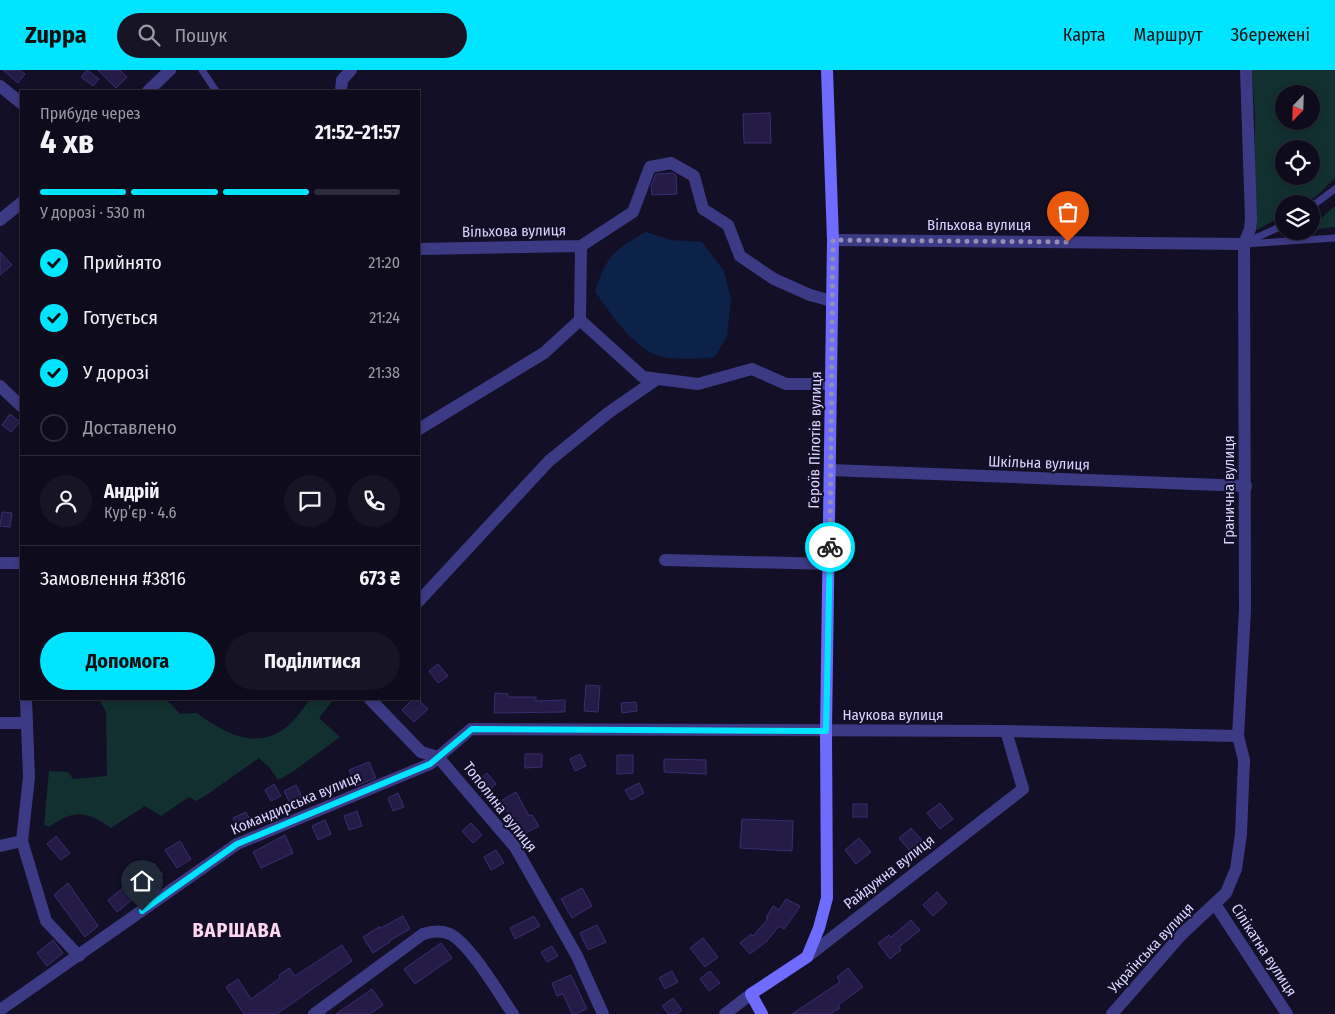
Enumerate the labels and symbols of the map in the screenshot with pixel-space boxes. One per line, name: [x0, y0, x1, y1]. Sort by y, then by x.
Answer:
north arrow: [1275, 85, 1320, 130]
pin: [1047, 191, 1089, 242]
street label: Вільхова вулиця: [927, 216, 1031, 234]
street label: Вільхова вулиця: [462, 221, 566, 241]
street label: Героїв Пілотів вулиця: [805, 371, 825, 509]
street label: Гранична вулиця: [1220, 435, 1238, 545]
street label: Шкільна вулиця: [988, 452, 1090, 474]
courier: [805, 522, 855, 572]
street label: Наукова вулиця: [843, 706, 943, 724]
street label: Тополина вулиця: [459, 758, 541, 856]
street label: Командирська вулиця: [228, 767, 364, 839]
street label: Райдужна вулиця: [840, 831, 938, 913]
pin: [121, 860, 163, 911]
street label: Українська вулиця: [1104, 899, 1197, 998]
street label: Сілікатна вулиця: [1227, 900, 1301, 1000]
district label: ВАРШАВА: [192, 918, 282, 942]

